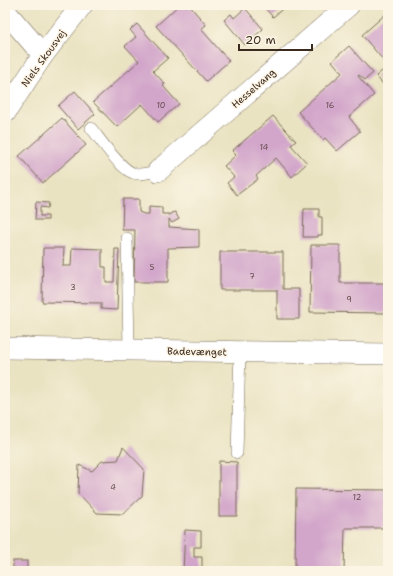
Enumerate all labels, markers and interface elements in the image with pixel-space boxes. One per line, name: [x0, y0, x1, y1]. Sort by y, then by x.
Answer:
scale bar: [239, 26, 312, 52]
street label: Niels Skousvej: [18, 27, 69, 90]
text: 20 m: [245, 32, 276, 48]
street label: Hesselvang: [229, 66, 278, 111]
house number: 10: [157, 100, 165, 111]
house number: 16: [326, 100, 335, 111]
house number: 14: [260, 142, 269, 153]
house number: 5: [150, 262, 155, 273]
house number: 7: [249, 271, 255, 282]
house number: 3: [70, 282, 76, 293]
house number: 9: [346, 294, 352, 305]
street label: Badevænget: [167, 344, 227, 359]
house number: 4: [110, 482, 116, 493]
house number: 12: [353, 492, 362, 503]

